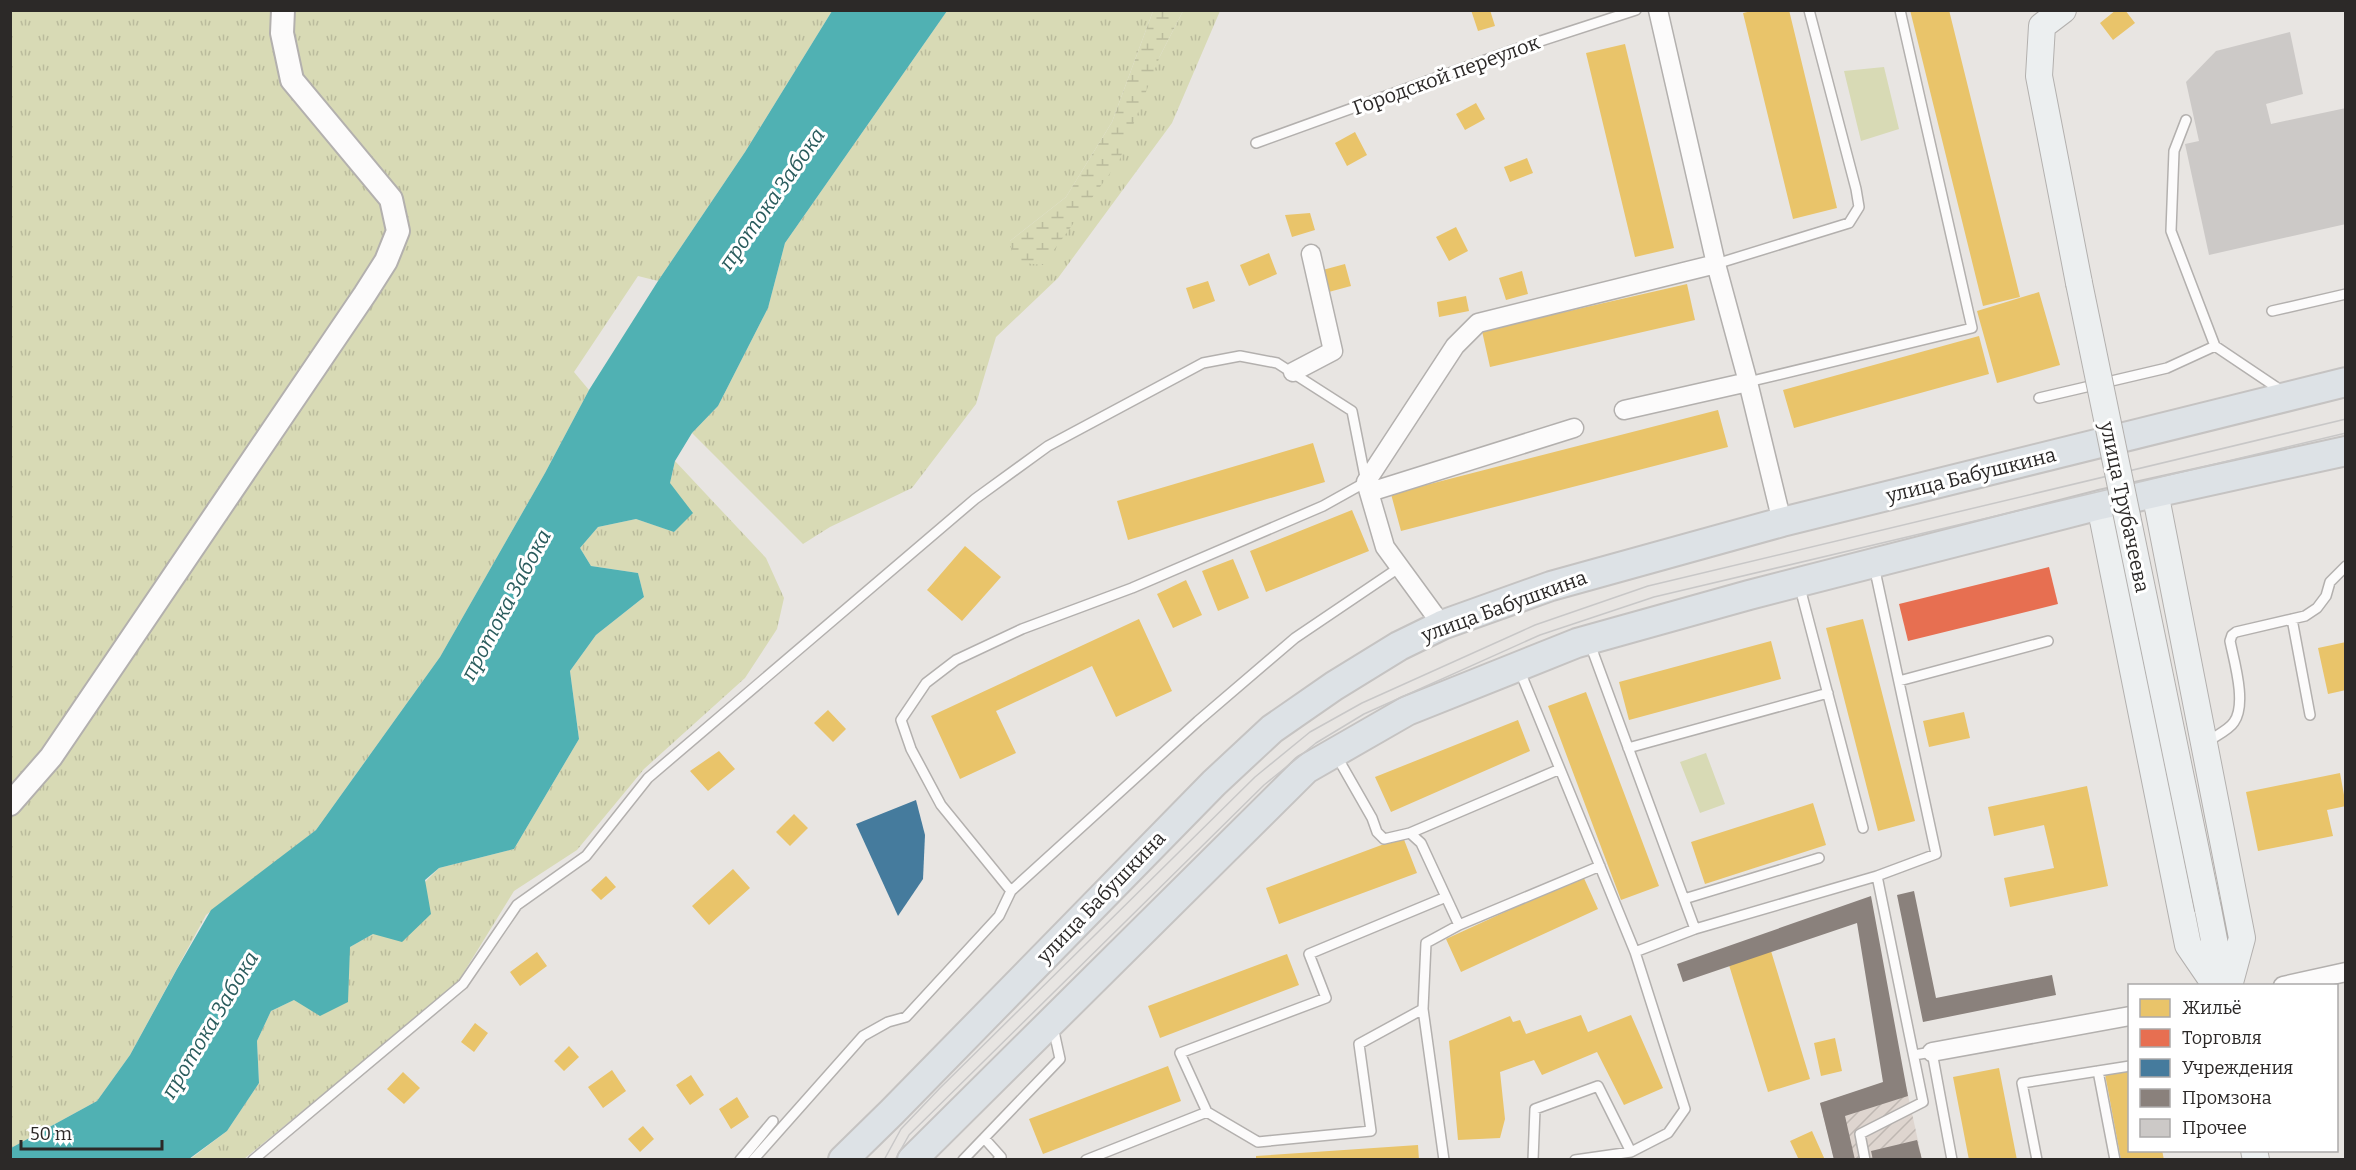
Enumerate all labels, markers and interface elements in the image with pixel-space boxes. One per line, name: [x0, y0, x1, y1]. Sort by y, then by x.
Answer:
street label: Городской переулок: [1349, 30, 1543, 120]
water label: протока Забока: [713, 123, 831, 276]
street label: улица Трубачеева: [2095, 418, 2155, 595]
street label: улица Бабушкина: [1883, 442, 2058, 508]
water label: протока Забока: [455, 525, 557, 686]
street label: улица Бабушкина: [1417, 565, 1590, 647]
street label: улица Бабушкина: [1031, 826, 1170, 969]
water label: протока Забока: [155, 947, 264, 1104]
legend: [2128, 984, 2338, 1152]
text: Жильё: [2182, 997, 2242, 1019]
text: Торговля: [2182, 1027, 2262, 1049]
text: Учреждения: [2182, 1057, 2293, 1079]
text: Промзона: [2182, 1087, 2272, 1109]
scale bar: [21, 1113, 162, 1151]
text: Прочее: [2182, 1117, 2247, 1139]
text: 50 m: [30, 1123, 72, 1145]

